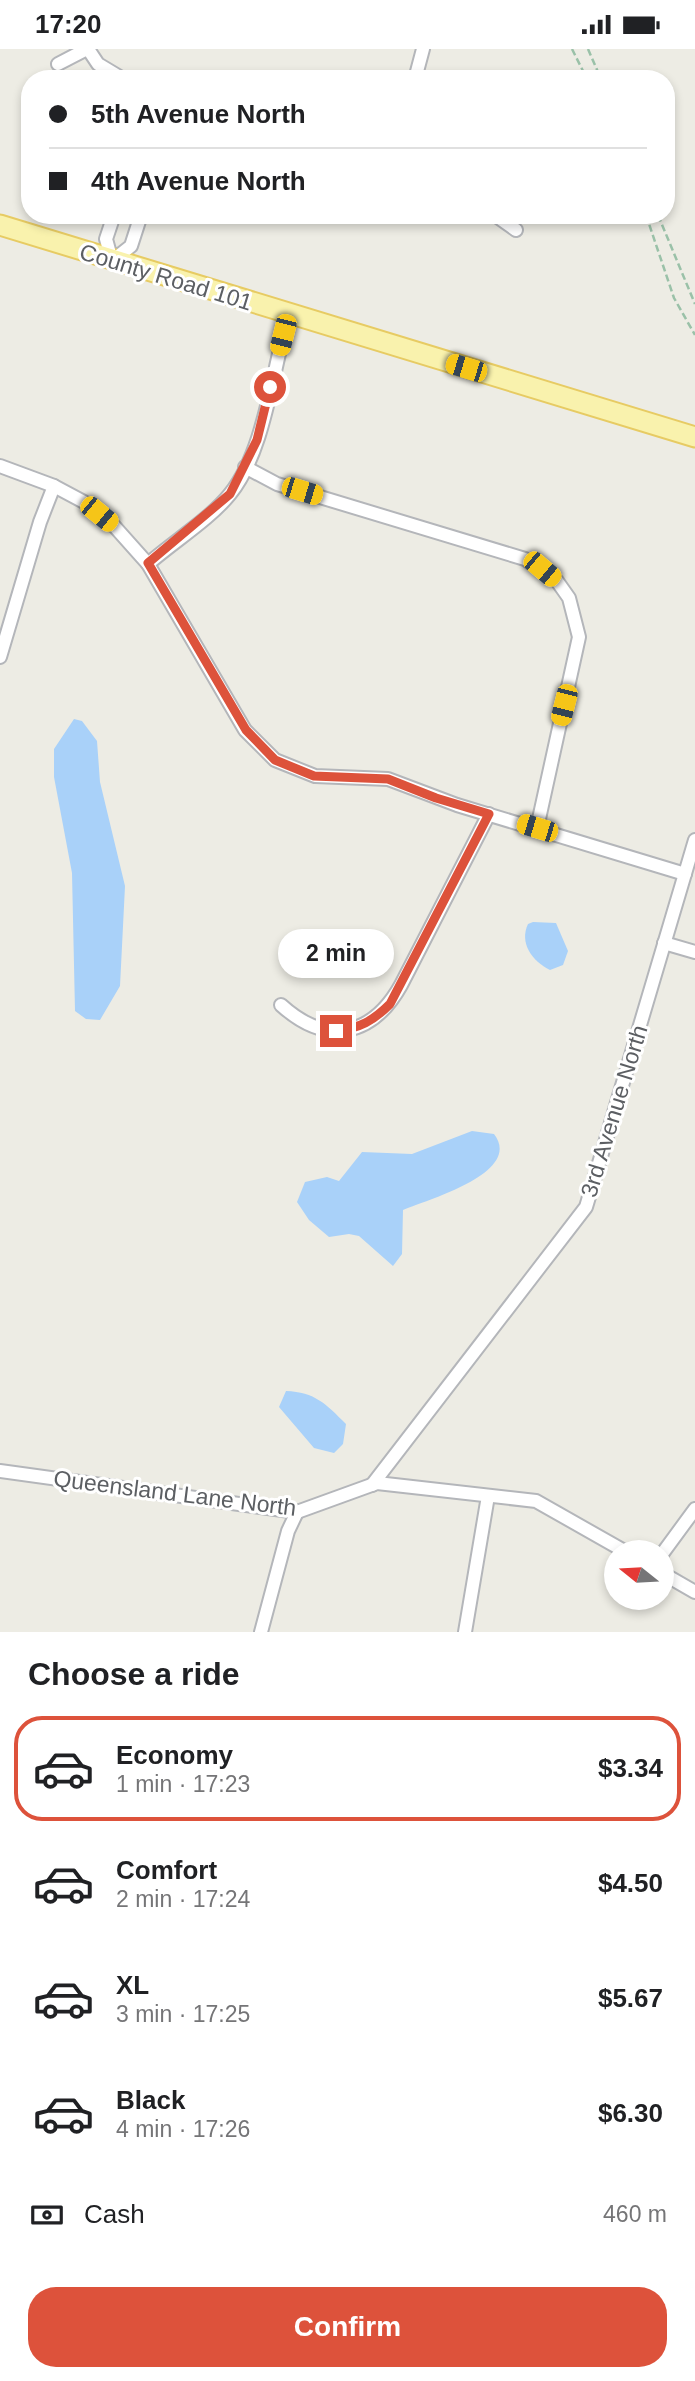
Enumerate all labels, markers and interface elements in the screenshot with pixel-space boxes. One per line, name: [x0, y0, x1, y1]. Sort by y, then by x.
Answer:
text: 17:20: [35, 9, 102, 39]
text: 5th Avenue North: [91, 99, 306, 129]
text: 4th Avenue North: [91, 166, 306, 196]
street label: County Road 101: [77, 238, 255, 316]
car: [268, 312, 299, 358]
car: [443, 352, 490, 384]
route start: [254, 371, 286, 403]
car: [279, 475, 326, 507]
car: [77, 493, 122, 535]
car: [520, 547, 565, 591]
car: [549, 682, 580, 728]
car: [514, 812, 561, 844]
callout: 2 min: [278, 929, 394, 979]
text: 2 min: [306, 940, 366, 966]
route end: [320, 1015, 352, 1047]
street label: 3rd Avenue North: [575, 1022, 653, 1200]
street label: Queensland Lane North: [52, 1465, 298, 1521]
north arrow: [604, 1540, 674, 1610]
map controls: [604, 1540, 674, 1610]
text: Choose a ride: [28, 1656, 240, 1692]
icon: car: [32, 1737, 95, 1800]
text: Economy: [116, 1740, 233, 1770]
text: $3.34: [598, 1753, 663, 1783]
text: 1 min · 17:23: [116, 1771, 250, 1797]
icon: car: [32, 1852, 95, 1915]
text: Comfort: [116, 1855, 217, 1885]
text: $4.50: [598, 1868, 663, 1898]
text: 2 min · 17:24: [116, 1886, 250, 1912]
icon: car: [32, 1967, 95, 2030]
text: XL: [116, 1970, 149, 2000]
text: $5.67: [598, 1983, 663, 2013]
text: 3 min · 17:25: [116, 2001, 250, 2027]
icon: car: [32, 2082, 95, 2145]
text: Black: [116, 2085, 185, 2115]
text: $6.30: [598, 2098, 663, 2128]
text: 4 min · 17:26: [116, 2116, 250, 2142]
icon: cash: [28, 2196, 66, 2234]
text: Cash: [84, 2199, 145, 2229]
text: 460 m: [603, 2201, 667, 2227]
button: Confirm: [28, 2287, 667, 2367]

